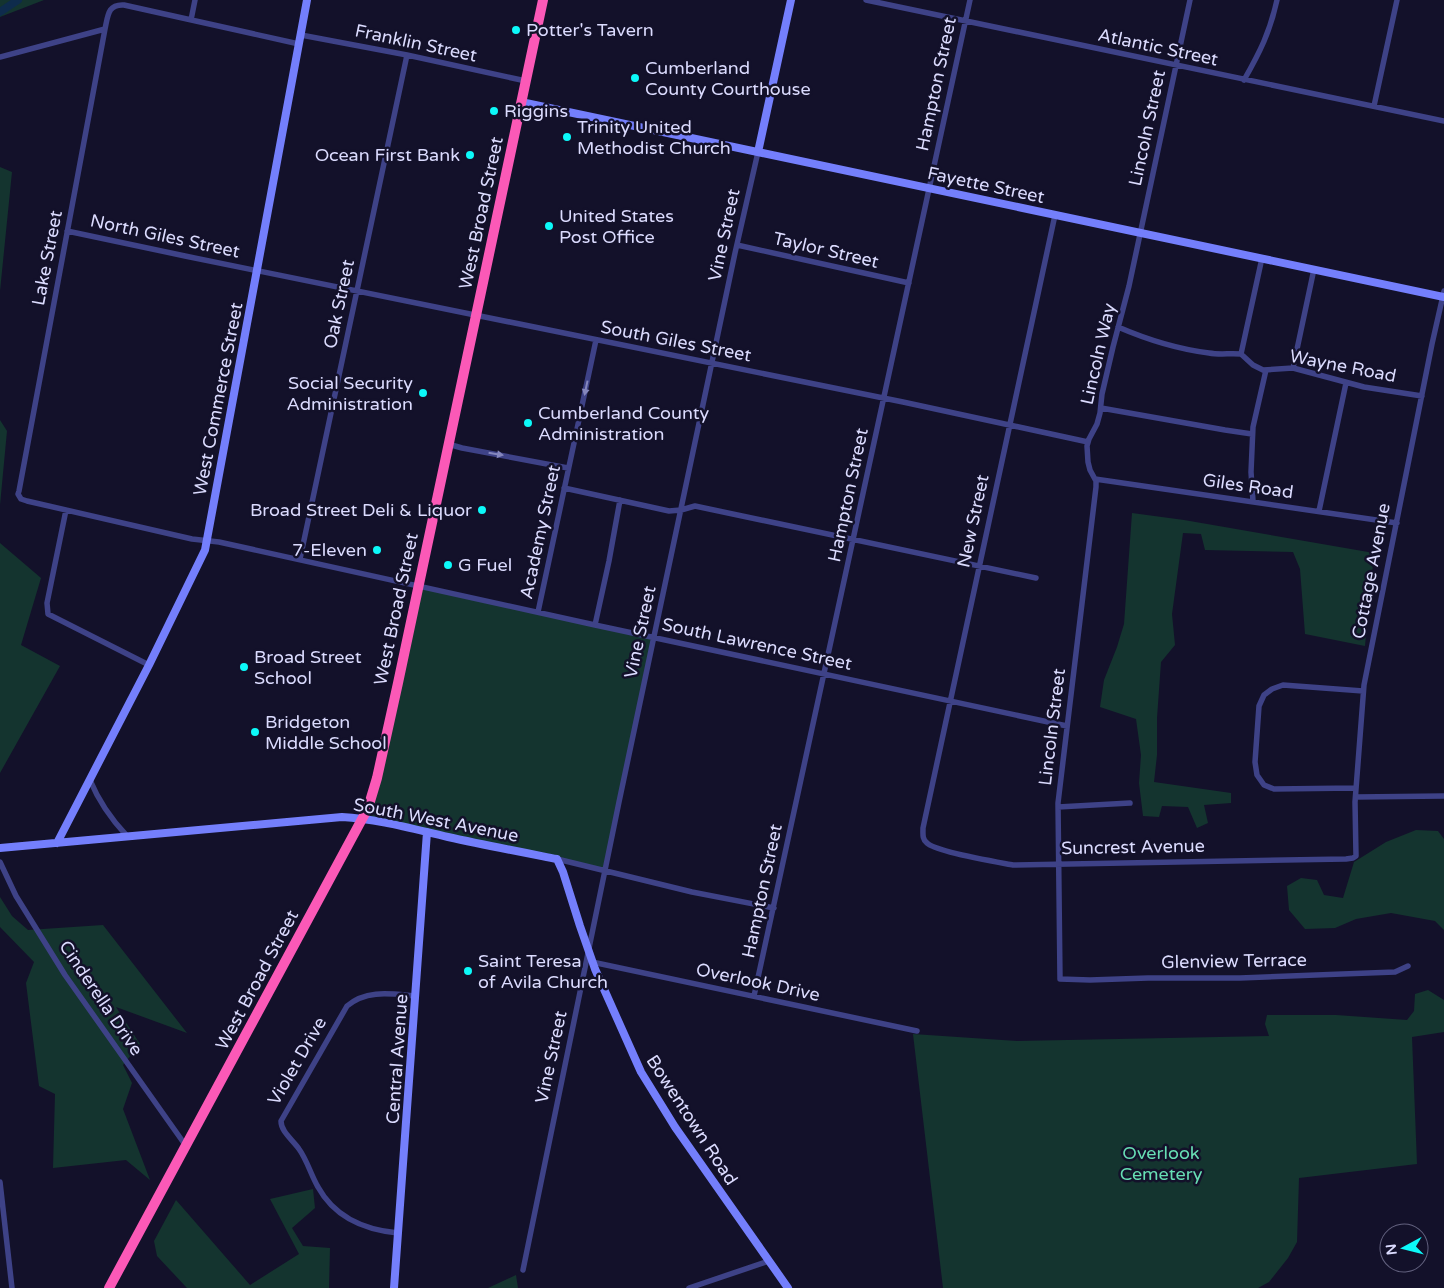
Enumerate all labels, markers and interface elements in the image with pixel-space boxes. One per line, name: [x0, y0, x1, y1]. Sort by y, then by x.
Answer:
street label: Hampton Street: [911, 15, 961, 153]
street label: Franklin Street: [353, 19, 479, 67]
place label: Potter's Tavern: [526, 19, 654, 41]
marker: Potter's Tavern: [510, 24, 522, 36]
street label: Atlantic Street: [1096, 24, 1220, 70]
place label: Cumberland County Courthouse: [645, 57, 811, 100]
street label: Lincoln Street: [1124, 68, 1170, 188]
marker: Cumberland County Courthouse: [629, 72, 641, 84]
place label: Riggins: [504, 100, 568, 122]
marker: Riggins: [488, 105, 500, 117]
place label: Trinity United Methodist Church: [577, 116, 731, 159]
marker: Trinity United Methodist Church: [561, 131, 573, 143]
street label: West Broad Street: [454, 135, 508, 291]
place label: Ocean First Bank: [315, 144, 460, 166]
marker: Ocean First Bank: [464, 149, 476, 161]
street label: Fayette Street: [925, 162, 1047, 208]
street label: Vine Street: [703, 187, 745, 283]
place label: United States Post Office: [559, 205, 674, 248]
street label: Lake Street: [27, 208, 67, 307]
street label: North Giles Street: [88, 209, 242, 263]
marker: United States Post Office: [543, 220, 555, 232]
street label: Taylor Street: [771, 227, 881, 273]
street label: Oak Street: [319, 257, 359, 351]
street label: West Commerce Street: [188, 300, 248, 498]
street label: Lincoln Way: [1076, 301, 1120, 407]
street label: South Giles Street: [599, 316, 753, 366]
street label: Wayne Road: [1288, 345, 1398, 387]
place label: Social Security Administration: [286, 372, 413, 415]
one-way arrow: [581, 380, 589, 396]
marker: Social Security Administration: [417, 387, 429, 399]
place label: Cumberland County Administration: [538, 402, 709, 445]
marker: Cumberland County Administration: [522, 417, 534, 429]
street label: Hampton Street: [823, 426, 873, 564]
one-way arrow: [488, 451, 504, 459]
street label: Academy Street: [515, 463, 565, 601]
street label: Giles Road: [1201, 469, 1295, 503]
street label: New Street: [952, 472, 994, 570]
place label: Broad Street Deli & Liquor: [250, 499, 472, 521]
street label: Cottage Avenue: [1347, 501, 1395, 641]
marker: Broad Street Deli & Liquor: [476, 504, 488, 516]
street label: West Broad Street: [369, 531, 423, 687]
place label: 7-Eleven: [292, 539, 367, 561]
marker: 7-Eleven: [371, 544, 383, 556]
place label: G Fuel: [458, 554, 512, 576]
marker: G Fuel: [442, 559, 454, 571]
street label: Vine Street: [619, 584, 661, 680]
street label: South Lawrence Street: [660, 613, 854, 675]
place label: Broad Street School: [254, 646, 362, 689]
marker: Broad Street School: [238, 661, 250, 673]
street label: Lincoln Street: [1034, 667, 1070, 787]
place label: Bridgeton Middle School: [265, 711, 387, 754]
marker: Bridgeton Middle School: [249, 726, 261, 738]
street label: South West Avenue: [352, 793, 520, 847]
street label: Hampton Street: [737, 822, 787, 960]
street label: Suncrest Avenue: [1061, 835, 1205, 859]
street label: West Broad Street: [211, 906, 303, 1054]
street label: Cinderella Drive: [54, 936, 148, 1060]
street label: Glenview Terrace: [1161, 949, 1307, 973]
place label: Saint Teresa of Avila Church: [478, 950, 608, 993]
street label: Overlook Drive: [694, 958, 822, 1006]
marker: Saint Teresa of Avila Church: [462, 965, 474, 977]
street label: Central Avenue: [381, 993, 413, 1125]
street label: Vine Street: [530, 1009, 572, 1105]
street label: Violet Drive: [263, 1013, 331, 1109]
street label: Bowentown Road: [642, 1051, 742, 1189]
park label: Overlook Cemetery: [1120, 1142, 1203, 1185]
north arrow: [1379, 1223, 1429, 1273]
text: N: [1382, 1243, 1401, 1256]

